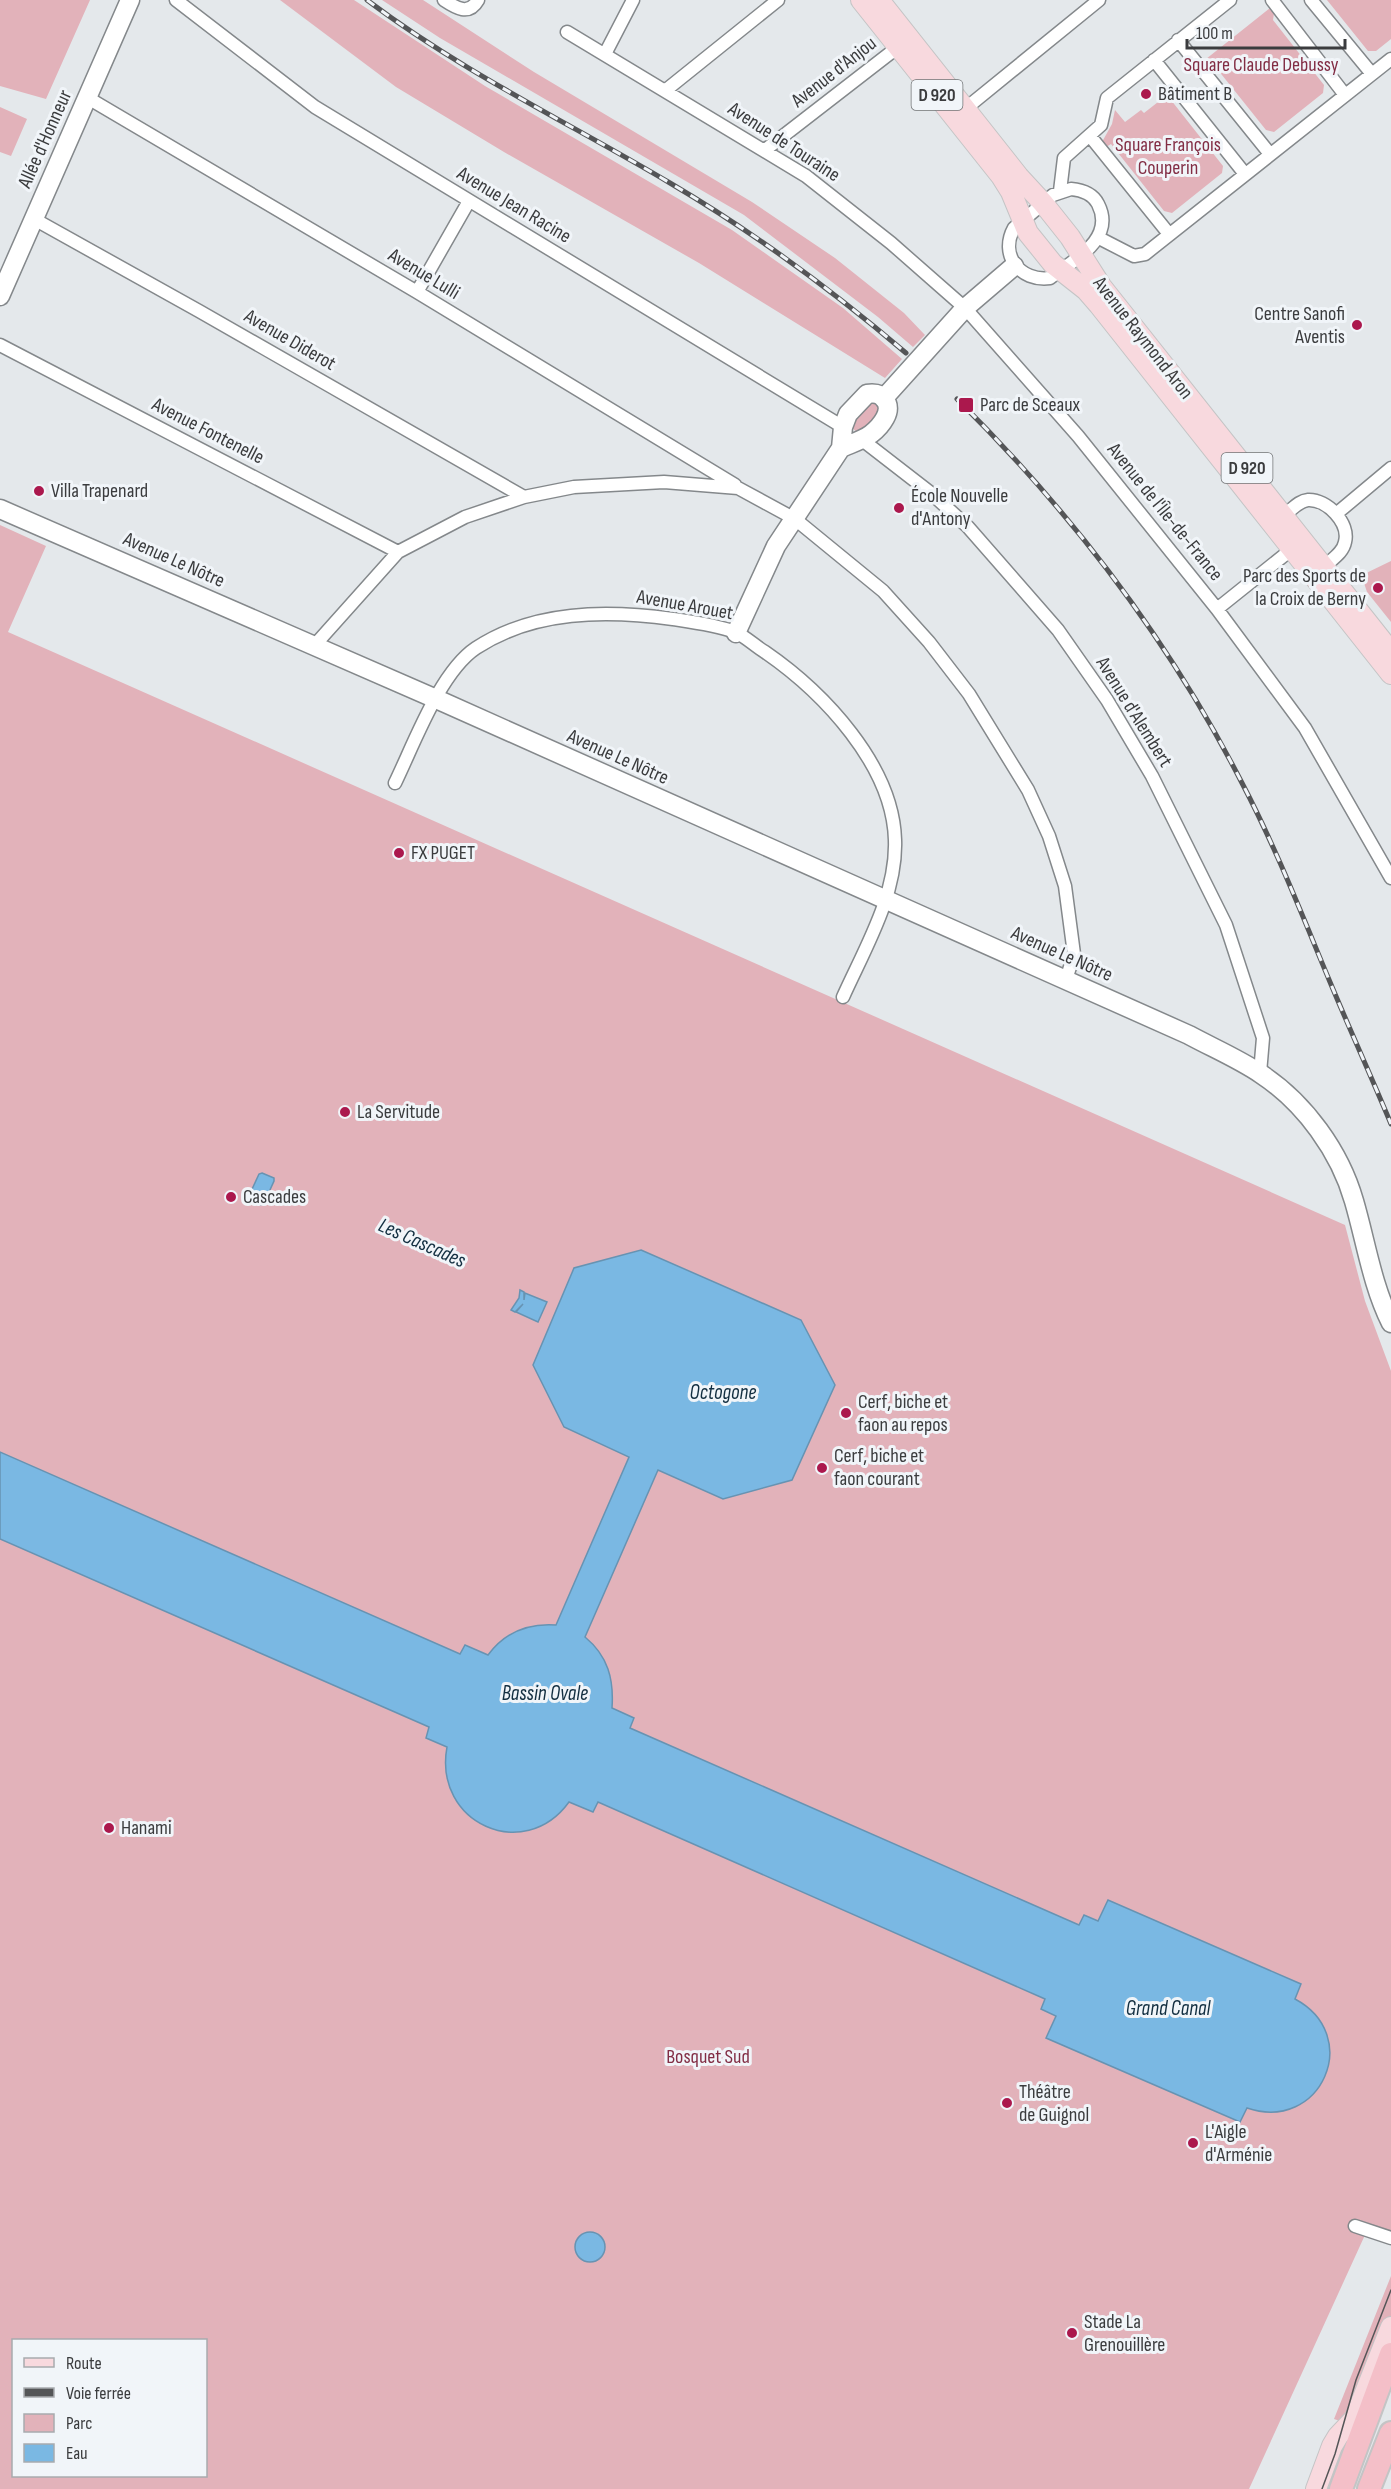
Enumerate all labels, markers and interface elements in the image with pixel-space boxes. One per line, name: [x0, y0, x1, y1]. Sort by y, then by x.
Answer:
scale bar: [1187, 12, 1344, 50]
text: 100 m: [1196, 23, 1233, 44]
street label: Avenue d'Anjou: [786, 31, 881, 113]
park label: Square Claude Debussy: [1184, 53, 1339, 77]
road number: D 920: [912, 80, 962, 110]
place label: Bâtiment B: [1158, 82, 1232, 106]
street label: Allée d'Honneur: [12, 86, 77, 193]
marker: Bâtiment B: [1139, 87, 1153, 101]
street label: Avenue de Touraine: [723, 96, 844, 187]
park label: Square François Couperin: [1115, 133, 1221, 180]
street label: Avenue Jean Racine: [452, 161, 575, 248]
street label: Avenue Lulli: [383, 243, 464, 305]
street label: Avenue Raymond Aron: [1087, 271, 1198, 404]
place label: Centre Sanofi Aventis: [1254, 302, 1345, 349]
street label: Avenue Diderot: [239, 304, 340, 376]
marker: Centre Sanofi Aventis: [1350, 318, 1364, 332]
street label: Avenue Fontenelle: [147, 392, 268, 469]
place label: Parc de Sceaux: [980, 393, 1081, 417]
marker: Parc de Sceaux: [957, 396, 975, 414]
street label: Avenue de l'Île-de-France: [1101, 437, 1228, 586]
road number: D 920: [1222, 453, 1272, 483]
place label: Villa Trapenard: [51, 479, 148, 503]
marker: Villa Trapenard: [32, 484, 46, 498]
place label: École Nouvelle d'Antony: [911, 484, 1008, 531]
marker: École Nouvelle d'Antony: [892, 501, 906, 515]
street label: Avenue Le Nôtre: [119, 527, 228, 593]
place label: Parc des Sports de la Croix de Berny: [1243, 564, 1366, 611]
marker: Parc des Sports de la Croix de Berny: [1371, 581, 1385, 595]
street label: Avenue Arouet: [634, 585, 735, 625]
street label: Avenue d'Alembert: [1090, 652, 1177, 772]
street label: Avenue Le Nôtre: [563, 724, 672, 790]
place label: FX PUGET: [411, 841, 475, 865]
marker: FX PUGET: [392, 846, 406, 860]
street label: Avenue Le Nôtre: [1007, 921, 1116, 987]
place label: La Servitude: [357, 1100, 440, 1124]
marker: La Servitude: [338, 1105, 352, 1119]
place label: Cascades: [243, 1185, 306, 1209]
marker: Cascades: [224, 1190, 238, 1204]
water label: Les Cascades: [375, 1213, 470, 1274]
water label: Octogone: [690, 1380, 756, 1405]
place label: Cerf, biche et faon au repos: [858, 1390, 948, 1437]
marker: Cerf, biche et faon au repos: [839, 1406, 853, 1420]
place label: Cerf, biche et faon courant: [834, 1444, 924, 1491]
marker: Cerf, biche et faon courant: [815, 1461, 829, 1475]
water label: Bassin Ovale: [502, 1681, 588, 1706]
place label: Hanami: [121, 1816, 172, 1840]
marker: Hanami: [102, 1821, 116, 1835]
water label: Grand Canal: [1126, 1996, 1211, 2021]
park label: Bosquet Sud: [666, 2045, 750, 2069]
place label: Théâtre de Guignol: [1019, 2080, 1089, 2127]
marker: Théâtre de Guignol: [1000, 2096, 1014, 2110]
place label: L'Aigle d'Arménie: [1205, 2120, 1272, 2167]
marker: L'Aigle d'Arménie: [1186, 2136, 1200, 2150]
place label: Stade La Grenouillère: [1084, 2310, 1165, 2357]
marker: Stade La Grenouillère: [1065, 2326, 1079, 2340]
legend: [12, 2339, 207, 2477]
text: Route: [66, 2353, 102, 2374]
text: Voie ferrée: [66, 2383, 131, 2404]
text: Parc: [66, 2413, 92, 2434]
text: Eau: [66, 2443, 88, 2464]

